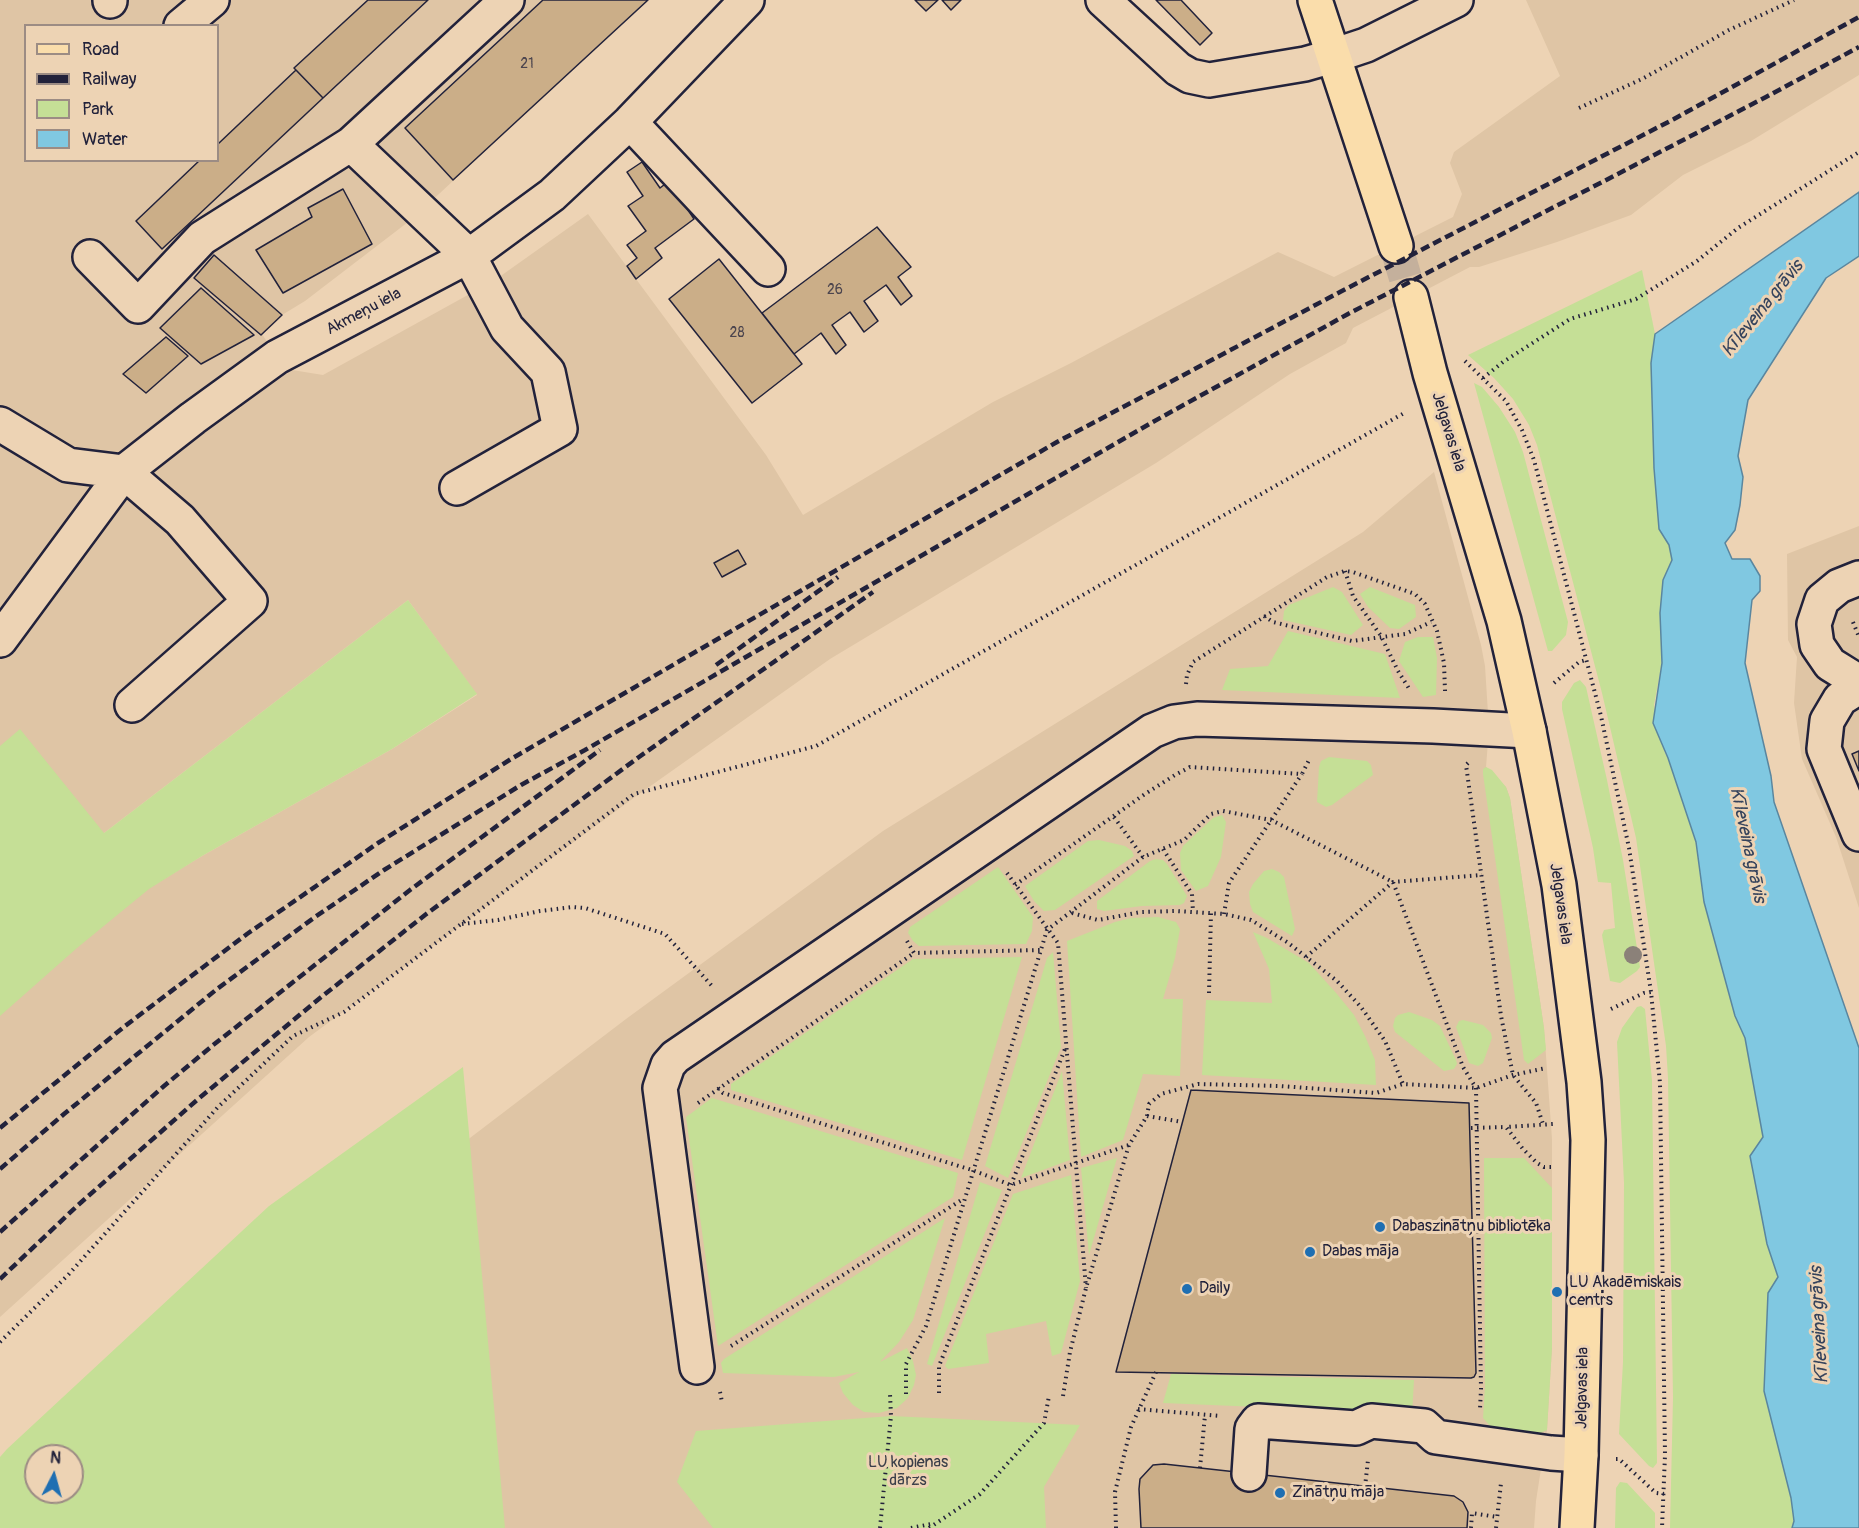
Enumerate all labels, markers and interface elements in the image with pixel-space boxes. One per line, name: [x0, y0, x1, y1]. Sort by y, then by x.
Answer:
legend: [24, 24, 219, 162]
text: Road: [82, 38, 119, 61]
house number: 21: [520, 56, 534, 72]
text: Railway: [82, 68, 137, 91]
text: Park: [82, 98, 114, 121]
text: Water: [82, 128, 128, 151]
water label: Kīleveina grāvis: [1718, 257, 1808, 361]
house number: 26: [827, 282, 843, 298]
street label: Akmeņu iela: [323, 284, 405, 340]
house number: 28: [730, 325, 744, 341]
street label: Jelgavas iela: [1427, 390, 1469, 474]
water label: Kīleveina grāvis: [1724, 785, 1770, 905]
street label: Jelgavas iela: [1545, 862, 1575, 946]
place label: Dabaszinātņu bibliotēka: [1392, 1217, 1551, 1237]
marker: Dabaszinātņu bibliotēka: [1373, 1220, 1387, 1234]
place label: Dabas māja: [1322, 1242, 1399, 1262]
marker: Dabas māja: [1303, 1245, 1317, 1259]
water label: Kīleveina grāvis: [1806, 1266, 1834, 1384]
place label: LU Akadēmiskais centrs: [1569, 1273, 1681, 1311]
place label: Daily: [1199, 1279, 1230, 1299]
marker: Daily: [1180, 1282, 1194, 1296]
marker: LU Akadēmiskais centrs: [1550, 1285, 1564, 1299]
street label: Jelgavas iela: [1573, 1347, 1593, 1429]
north arrow: [24, 1444, 84, 1504]
text: N: [49, 1448, 62, 1469]
park label: LU kopienas dārzs: [868, 1453, 948, 1491]
place label: Zinātņu māja: [1292, 1483, 1384, 1503]
marker: Zinātņu māja: [1273, 1486, 1287, 1500]

